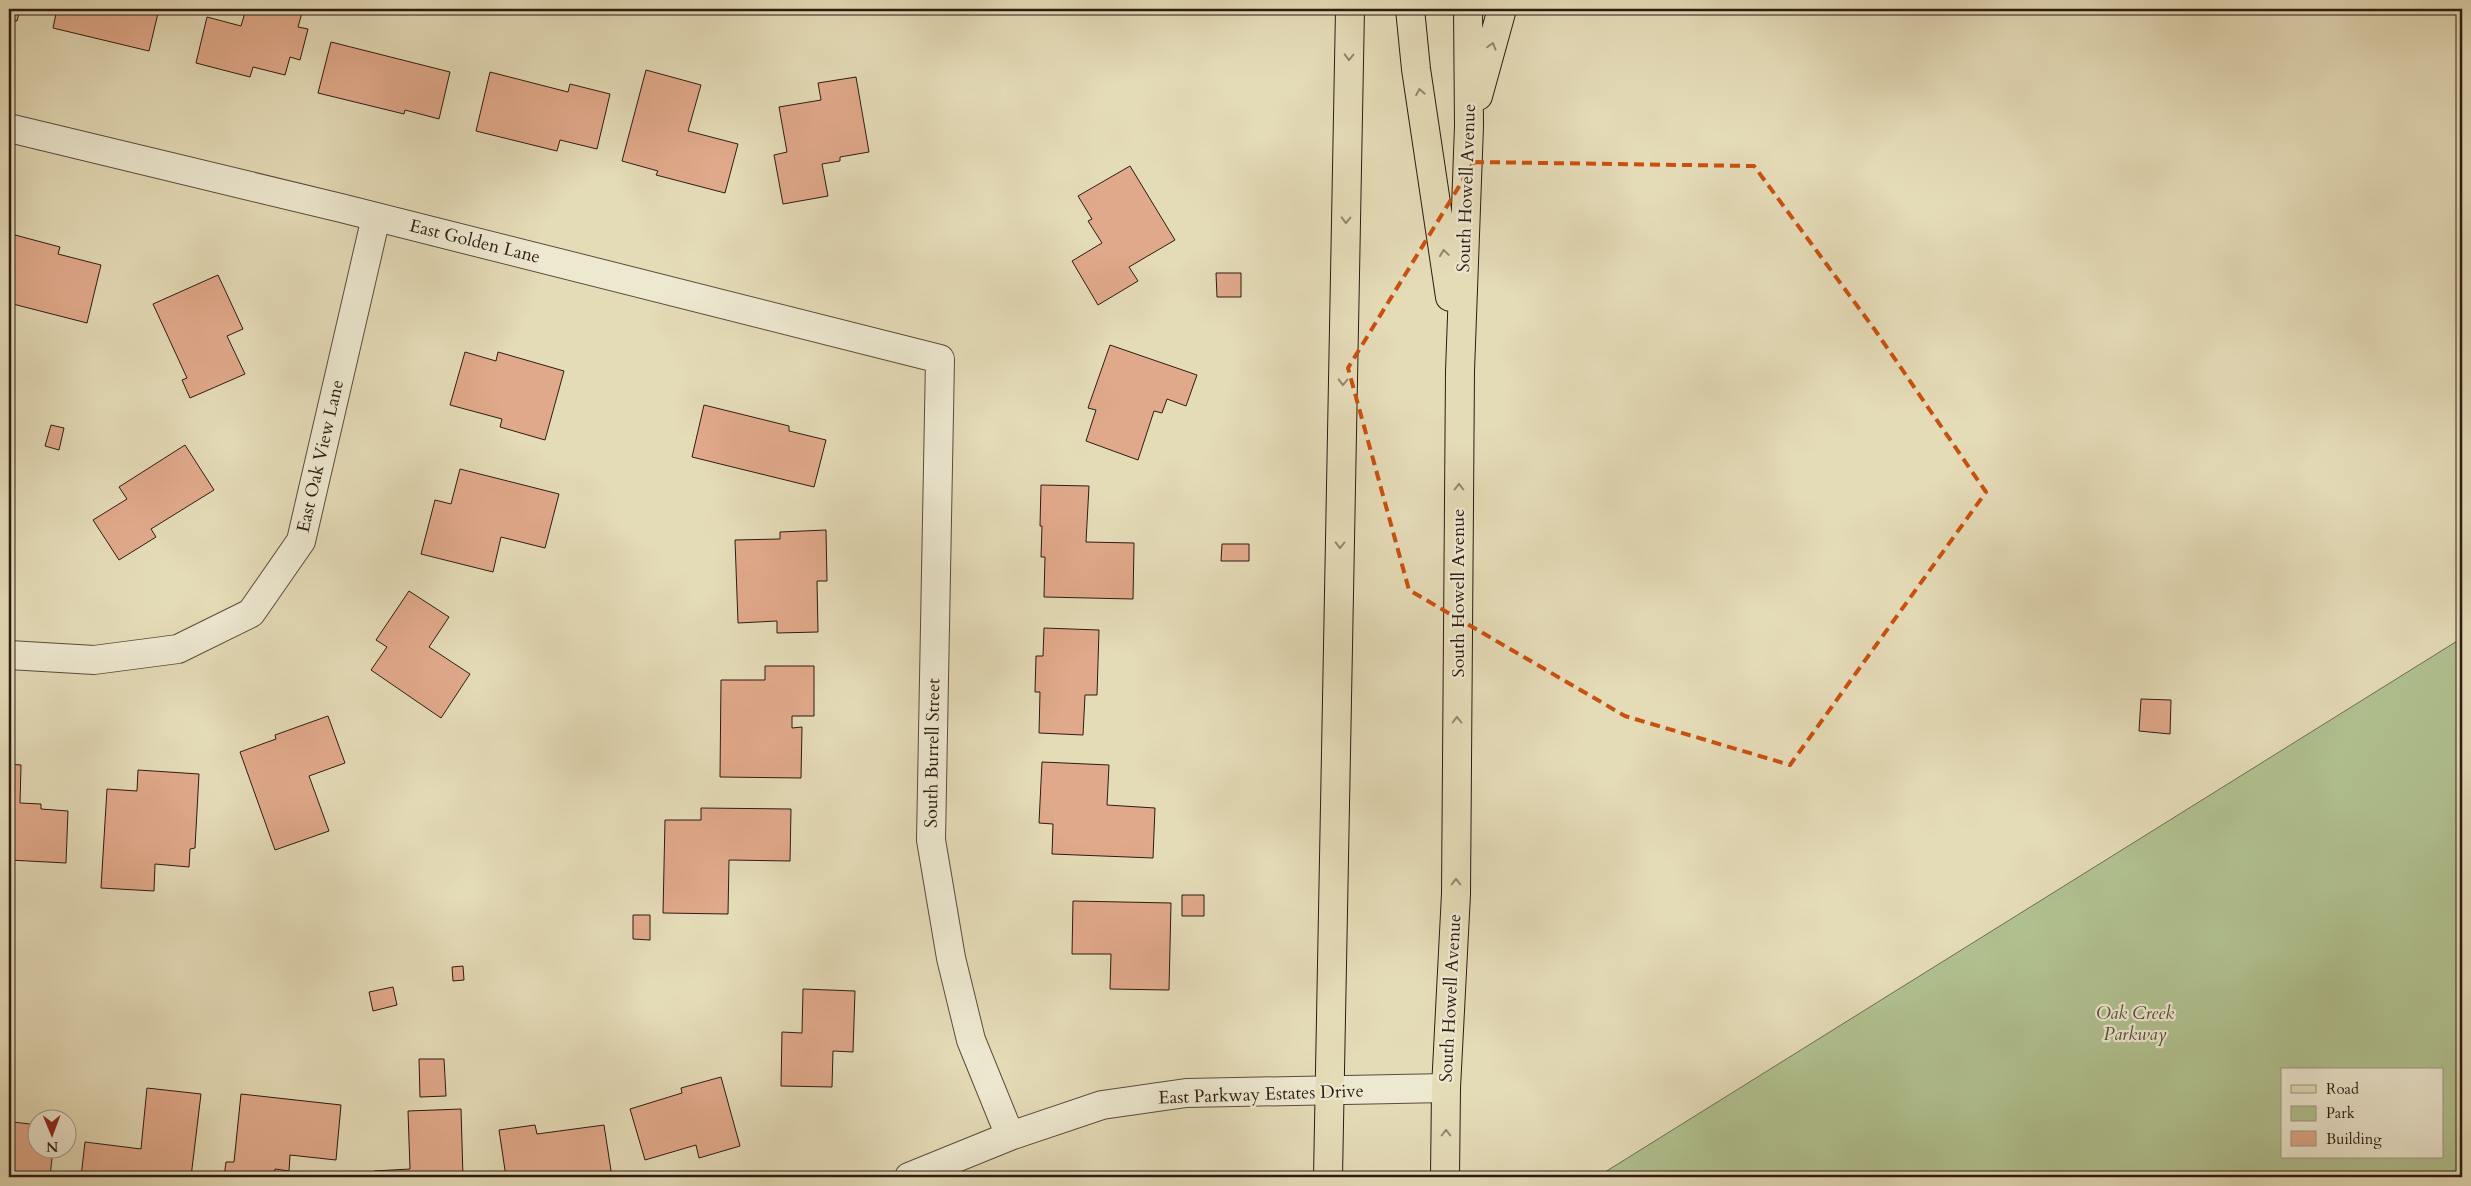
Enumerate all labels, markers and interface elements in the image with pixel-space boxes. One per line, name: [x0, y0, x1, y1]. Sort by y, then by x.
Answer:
one-way arrow: [1486, 42, 1496, 50]
one-way arrow: [1344, 54, 1354, 62]
one-way arrow: [1415, 88, 1425, 97]
street label: South Howell Avenue: [1451, 103, 1482, 273]
street label: East Golden Lane: [407, 213, 543, 270]
one-way arrow: [1341, 216, 1351, 224]
one-way arrow: [1439, 249, 1450, 257]
street label: East Oak View Lane: [291, 377, 350, 535]
one-way arrow: [1338, 379, 1348, 387]
one-way arrow: [1454, 483, 1464, 490]
street label: South Howell Avenue: [1446, 509, 1471, 677]
one-way arrow: [1335, 542, 1345, 549]
street label: South Burrell Street: [919, 678, 946, 828]
one-way arrow: [1452, 715, 1462, 723]
one-way arrow: [1451, 878, 1461, 886]
street label: South Howell Avenue: [1434, 913, 1467, 1083]
park label: Oak Creek Parkway: [2096, 1001, 2174, 1047]
legend: [2281, 1068, 2444, 1158]
street label: East Parkway Estates Drive: [1158, 1078, 1364, 1111]
text: Road: [2326, 1079, 2359, 1099]
text: Park: [2326, 1103, 2355, 1123]
north arrow: [28, 1108, 78, 1158]
one-way arrow: [1440, 1128, 1451, 1136]
text: Building: [2326, 1129, 2382, 1149]
text: N: [46, 1137, 58, 1156]

